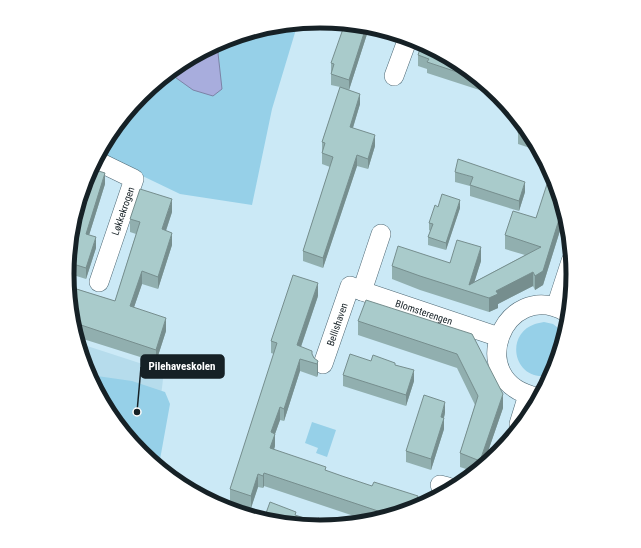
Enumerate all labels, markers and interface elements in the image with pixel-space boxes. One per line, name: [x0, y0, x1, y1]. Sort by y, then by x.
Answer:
street label: Løkkekrogen: [110, 185, 136, 237]
street label: Blomsterengen: [394, 297, 454, 327]
street label: Bellishaven: [324, 301, 349, 347]
callout: Pilehaveskolen: [141, 355, 224, 378]
text: Pilehaveskolen: [149, 360, 215, 373]

